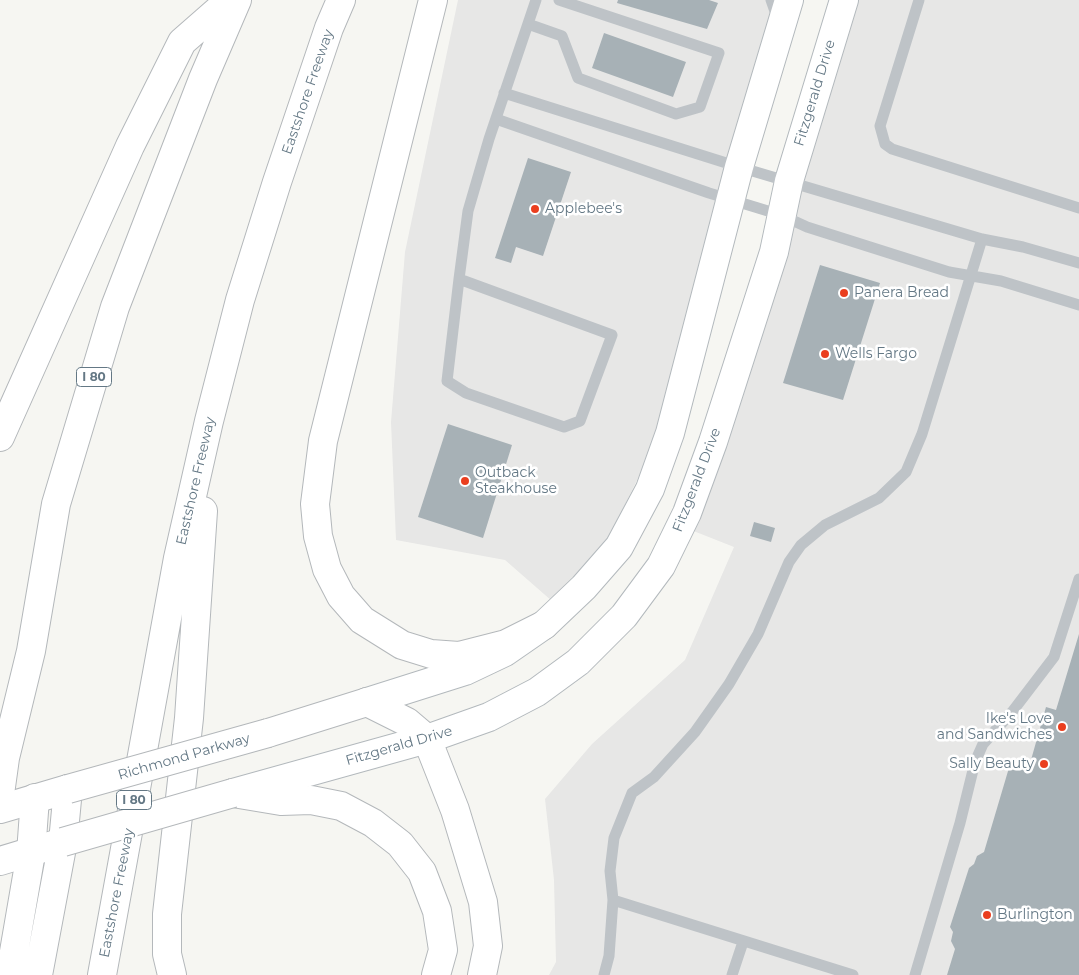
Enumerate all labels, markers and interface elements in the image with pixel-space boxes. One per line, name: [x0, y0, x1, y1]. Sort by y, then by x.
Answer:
street label: Eastshore Freeway: [279, 27, 337, 157]
street label: Fitzgerald Drive: [791, 38, 839, 148]
place label: Applebee's: [545, 201, 622, 217]
marker: Applebee's: [529, 203, 541, 215]
place label: Panera Bread: [854, 285, 949, 301]
marker: Panera Bread: [838, 287, 850, 299]
place label: Wells Fargo: [835, 346, 917, 362]
marker: Wells Fargo: [819, 348, 831, 360]
road number: I 80: [76, 368, 112, 387]
street label: Eastshore Freeway: [173, 415, 219, 547]
street label: Fitzgerald Drive: [669, 426, 725, 534]
place label: Outback Steakhouse: [475, 465, 557, 498]
marker: Outback Steakhouse: [459, 475, 471, 487]
place label: Ike's Love and Sandwiches: [937, 711, 1052, 744]
marker: Ike's Love and Sandwiches: [1056, 721, 1068, 733]
street label: Fitzgerald Drive: [344, 723, 454, 769]
street label: Richmond Parkway: [116, 730, 252, 784]
place label: Sally Beauty: [949, 756, 1034, 772]
marker: Sally Beauty: [1038, 758, 1050, 770]
road number: I 80: [116, 790, 152, 810]
street label: Eastshore Freeway: [96, 827, 138, 959]
place label: Burlington: [997, 907, 1073, 923]
marker: Burlington: [981, 909, 993, 921]

